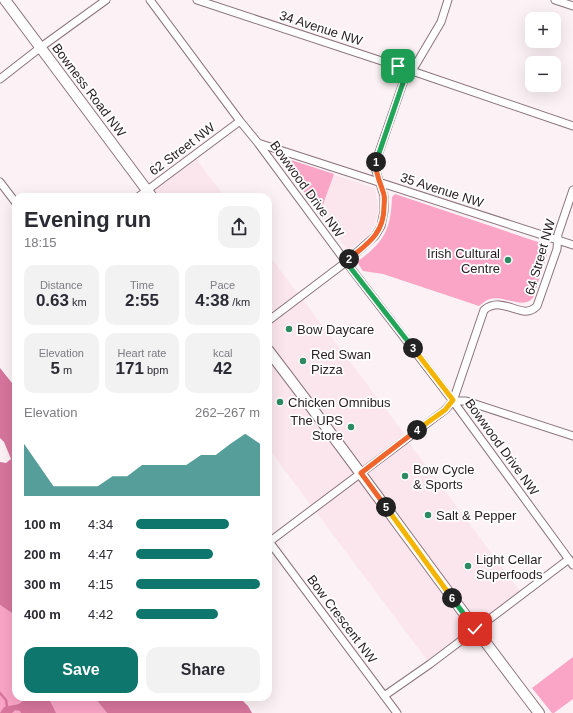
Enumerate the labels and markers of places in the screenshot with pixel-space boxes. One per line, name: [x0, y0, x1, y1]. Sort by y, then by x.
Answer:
pin: [381, 49, 415, 83]
pin: 1: [366, 152, 386, 172]
place label: Irish Cultural Centre: [427, 246, 500, 276]
pin: 2: [339, 249, 359, 269]
marker: Irish Cultural Centre: [503, 255, 513, 265]
place label: Bow Daycare: [297, 322, 374, 337]
marker: Bow Daycare: [284, 324, 294, 334]
pin: 3: [403, 338, 423, 358]
place label: Red Swan Pizza: [311, 347, 371, 377]
marker: Red Swan Pizza: [298, 356, 308, 366]
place label: Chicken Omnibus: [288, 395, 391, 410]
marker: Chicken Omnibus: [275, 397, 285, 407]
place label: The UPS Store: [290, 413, 343, 443]
pin: 4: [407, 420, 427, 440]
marker: The UPS Store: [346, 422, 356, 432]
place label: Bow Cycle & Sports: [413, 462, 474, 492]
marker: Bow Cycle & Sports: [400, 471, 410, 481]
pin: 5: [376, 497, 396, 517]
place label: Salt & Pepper: [436, 508, 517, 523]
marker: Salt & Pepper: [423, 510, 433, 520]
place label: Light Cellar Superfoods: [476, 552, 543, 582]
marker: Light Cellar Superfoods: [463, 561, 473, 571]
pin: 6: [442, 588, 462, 608]
pin: [458, 612, 492, 646]

